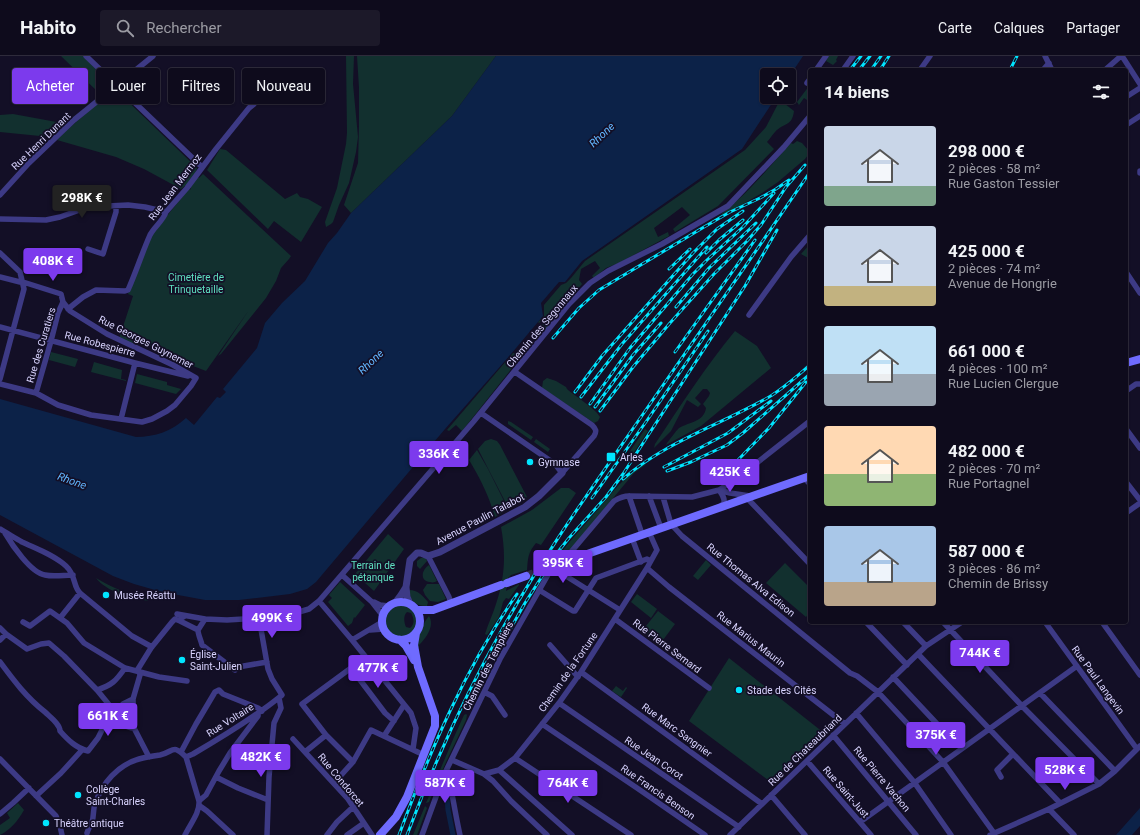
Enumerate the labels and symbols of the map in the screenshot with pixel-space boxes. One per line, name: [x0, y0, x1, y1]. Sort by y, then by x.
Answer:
street label: Rue Henri Dunant: [9, 110, 73, 172]
water label: Rhone: [587, 120, 618, 150]
street label: Rue Jean Mermoz: [146, 152, 204, 222]
pin: 298K €: [49, 185, 115, 219]
pin: 408K €: [20, 248, 86, 282]
park label: Cimetière de Trinquetaille: [168, 272, 224, 295]
street label: Chemin des Segonnaux: [504, 282, 580, 370]
street label: Rue des Curatiers: [24, 306, 58, 384]
street label: Rue Georges Guynemer: [97, 313, 196, 371]
street label: Rue Robespierre: [63, 329, 137, 359]
water label: Rhone: [356, 347, 387, 377]
pin: 336K €: [406, 441, 472, 475]
marker: Arles: [605, 451, 617, 463]
place label: Arles: [620, 452, 643, 463]
marker: Gymnase: [525, 457, 535, 467]
place label: Gymnase: [538, 457, 580, 468]
pin: 425K €: [697, 459, 763, 493]
water label: Rhone: [56, 470, 89, 492]
street label: Avenue Paulin Talabot: [434, 491, 526, 547]
street label: Rue Thomas Alva Edison: [705, 541, 797, 619]
pin: 395K €: [530, 550, 596, 584]
park label: Terrain de pétanque: [351, 560, 395, 583]
marker: Musée Réattu: [101, 590, 111, 600]
place label: Musée Réattu: [114, 590, 175, 601]
pin: 499K €: [239, 605, 305, 639]
street label: Rue Marius Maurin: [715, 609, 787, 669]
street label: Rue Pierre Semard: [631, 617, 703, 675]
street label: Chemin des Templiers: [461, 619, 515, 713]
street label: Chemin de la Fortune: [536, 630, 600, 714]
pin: 744K €: [947, 640, 1013, 674]
street label: Rue Paul Langevin: [1070, 644, 1126, 716]
place label: Église Saint-Julien: [190, 648, 242, 672]
marker: Église Saint-Julien: [177, 655, 187, 665]
pin: 477K €: [345, 655, 411, 689]
marker: Stade des Cités: [734, 685, 744, 695]
place label: Stade des Cités: [747, 685, 816, 696]
street label: Rue Voltaire: [204, 701, 256, 739]
street label: Rue Marc Sangnier: [640, 701, 715, 759]
pin: 661K €: [75, 703, 141, 737]
street label: Rue de Chateaubriand: [766, 712, 844, 788]
pin: 375K €: [903, 722, 969, 756]
street label: Rue Jean Corot: [623, 734, 685, 782]
pin: 482K €: [228, 744, 294, 778]
street label: Rue Pierre Vachon: [852, 744, 912, 814]
street label: Rue Condorcet: [316, 751, 366, 809]
pin: 528K €: [1032, 757, 1098, 791]
street label: Rue Francis Benson: [619, 762, 697, 822]
street label: Rue Saint-Just: [821, 764, 871, 820]
pin: 587K €: [412, 770, 478, 804]
pin: 764K €: [535, 770, 601, 804]
place label: Collège Saint-Charles: [86, 784, 145, 807]
marker: Collège Saint-Charles: [73, 790, 83, 800]
marker: Théâtre antique: [41, 818, 51, 828]
place label: Théâtre antique: [54, 818, 124, 829]

